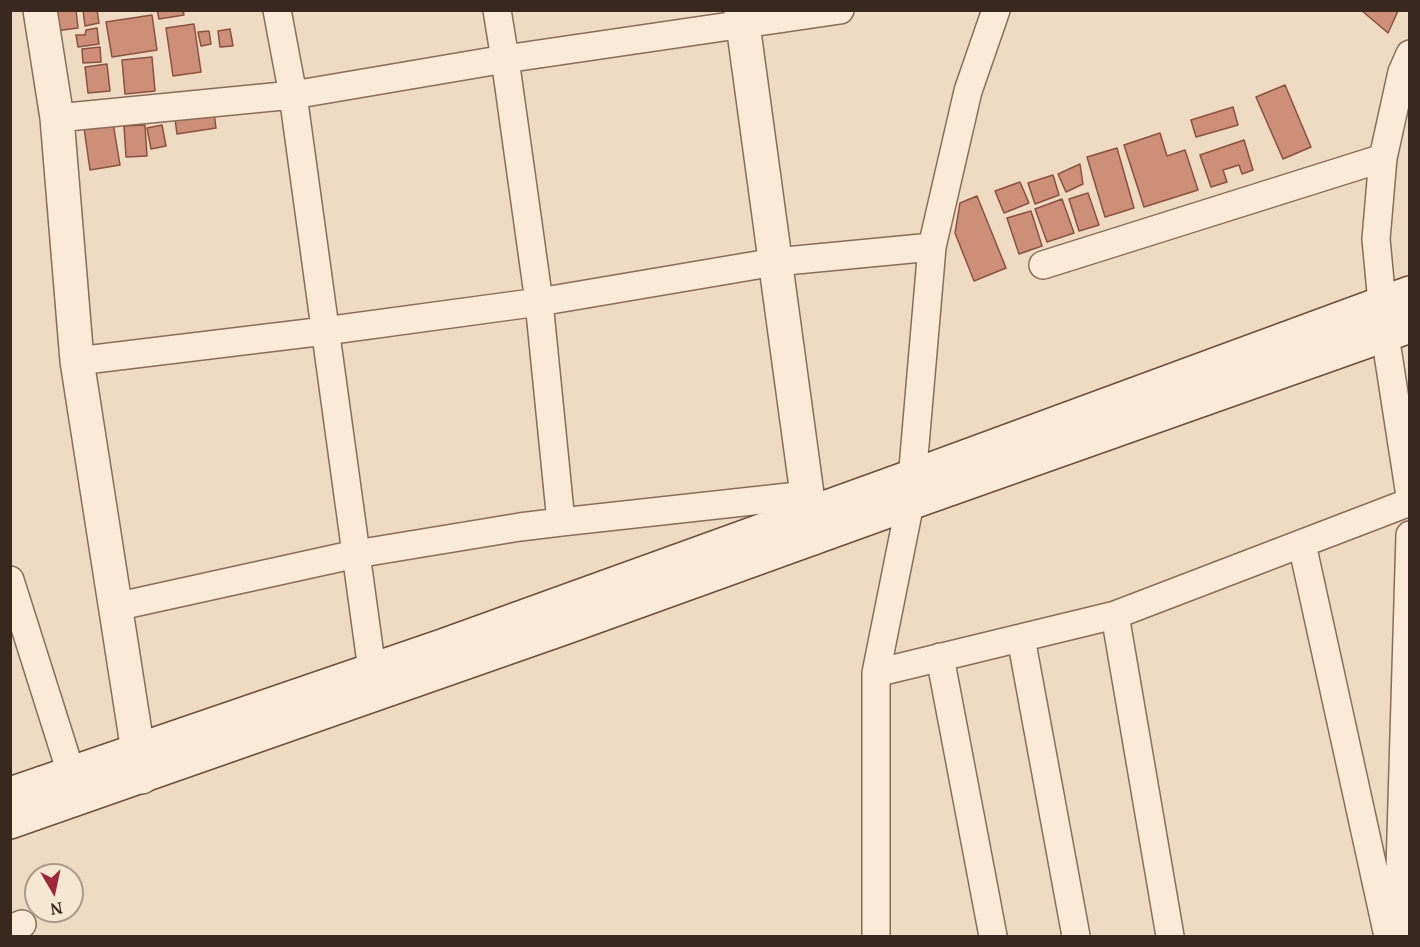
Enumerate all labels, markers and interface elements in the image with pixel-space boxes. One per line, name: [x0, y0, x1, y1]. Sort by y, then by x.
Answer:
north arrow: [24, 863, 84, 923]
text: N: [49, 897, 64, 921]

